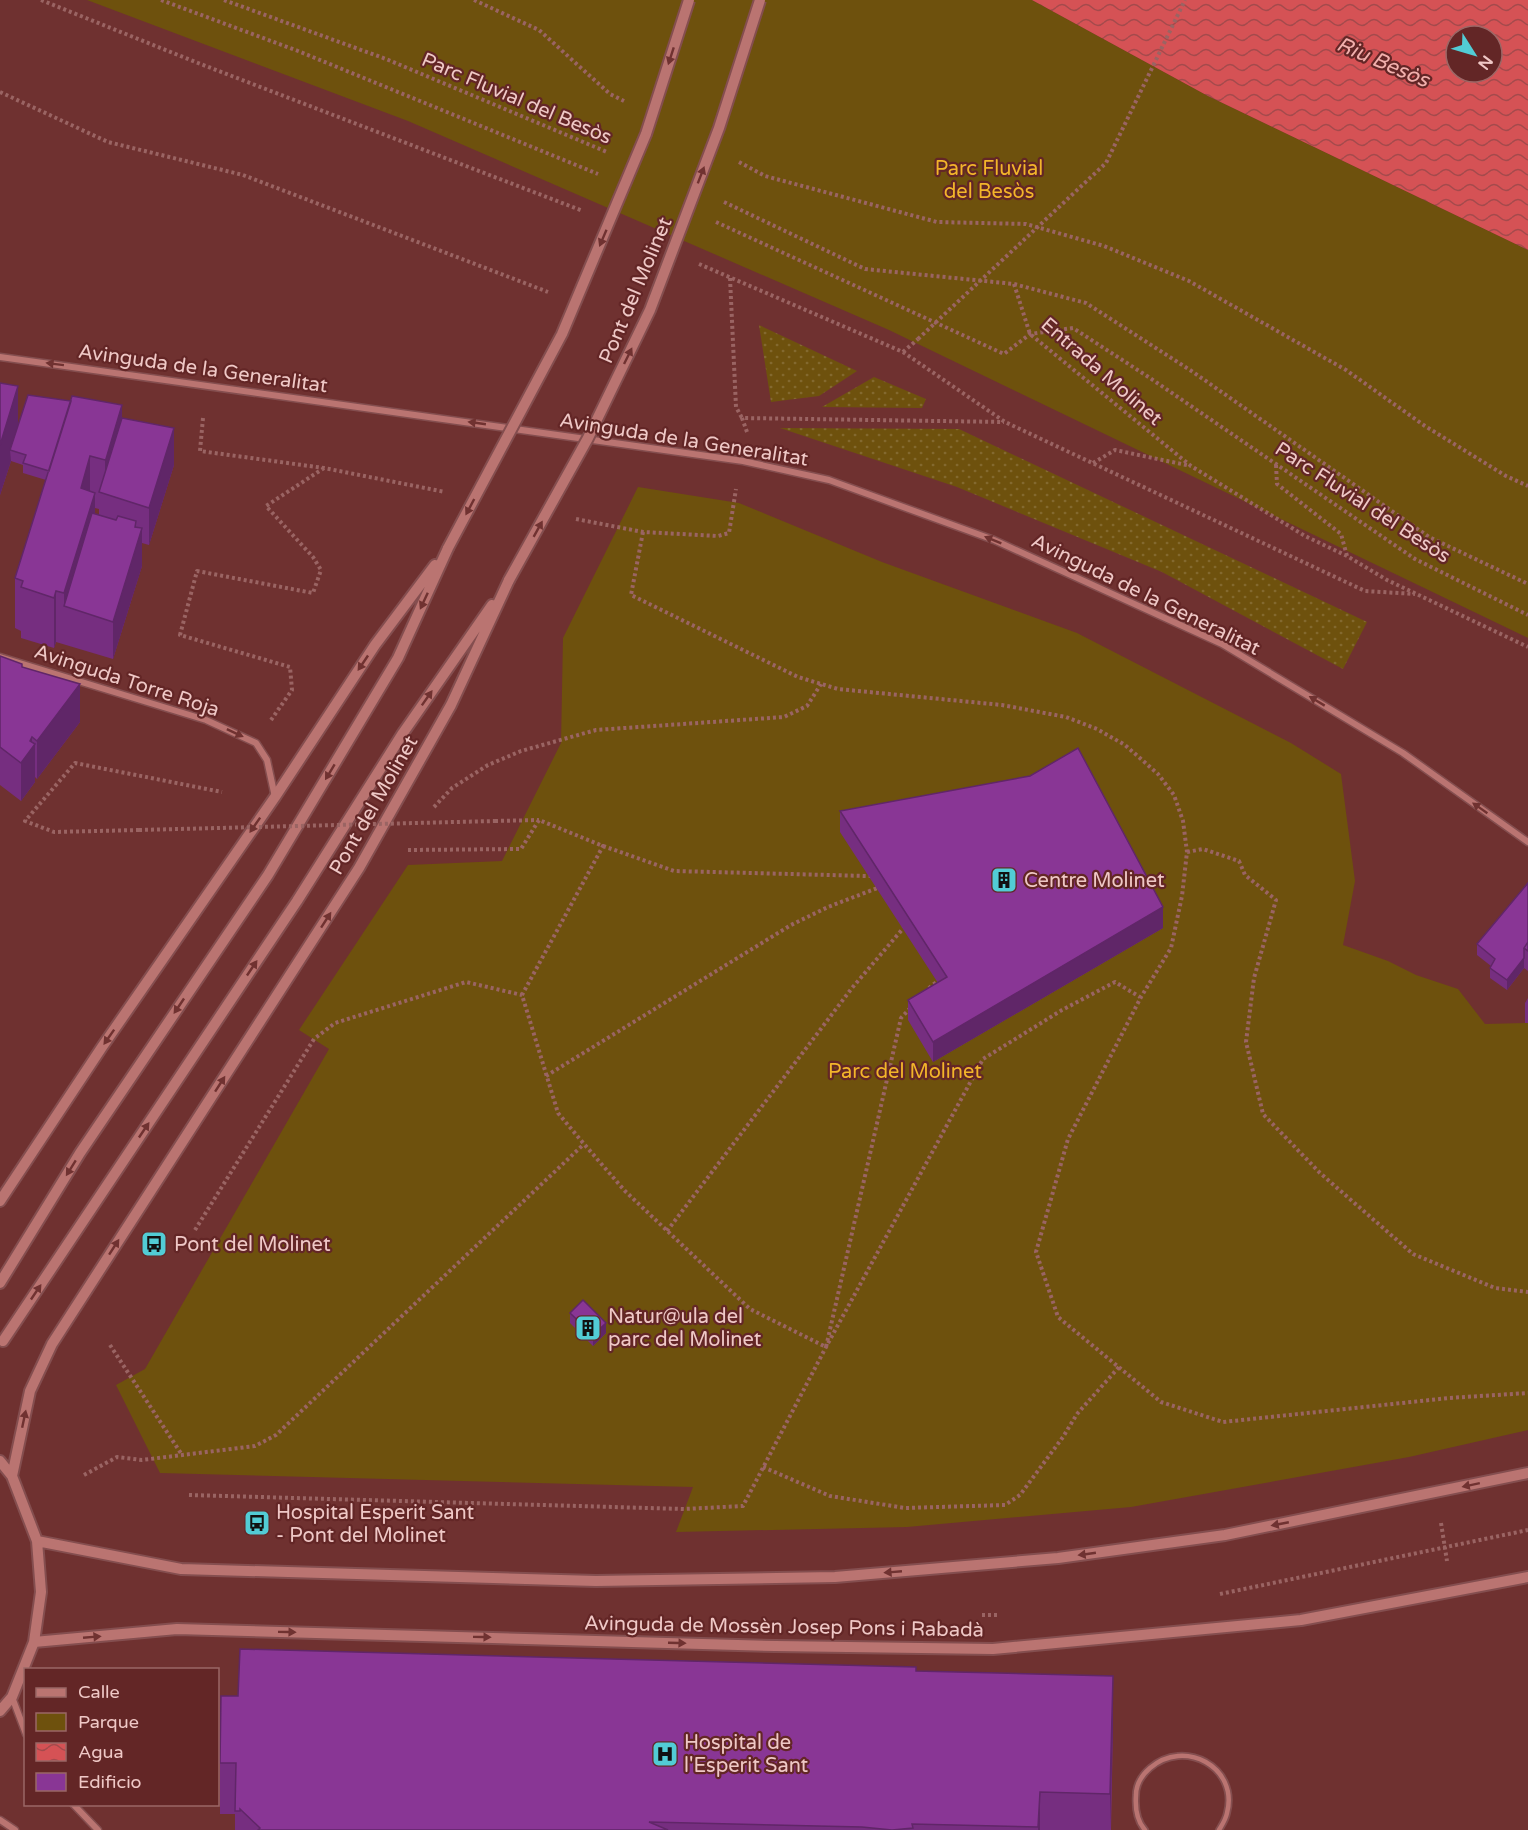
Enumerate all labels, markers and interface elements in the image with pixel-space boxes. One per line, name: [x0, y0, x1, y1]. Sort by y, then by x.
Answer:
north arrow: [1444, 24, 1504, 84]
water label: Riu Besòs: [1333, 32, 1434, 94]
one-way arrow: [666, 47, 676, 65]
street label: Parc Fluvial del Besòs: [418, 48, 615, 150]
text: N: [1473, 51, 1497, 74]
park label: Parc Fluvial del Besòs: [935, 157, 1043, 204]
one-way arrow: [696, 166, 706, 184]
street label: Pont del Molinet: [594, 213, 678, 367]
one-way arrow: [597, 229, 607, 247]
street label: Entrada Molinet: [1036, 313, 1167, 431]
street label: Avinguda de la Generalitat: [77, 340, 329, 398]
one-way arrow: [622, 347, 632, 365]
one-way arrow: [45, 359, 64, 369]
street label: Avinguda de la Generalitat: [558, 408, 810, 472]
one-way arrow: [467, 419, 486, 428]
street label: Parc Fluvial del Besòs: [1270, 437, 1455, 568]
one-way arrow: [465, 499, 475, 516]
one-way arrow: [533, 520, 543, 537]
street label: Avinguda de la Generalitat: [1027, 529, 1264, 661]
one-way arrow: [983, 535, 1001, 545]
one-way arrow: [419, 593, 429, 611]
street label: Avinguda Torre Roja: [31, 640, 222, 722]
one-way arrow: [358, 654, 369, 671]
one-way arrow: [421, 691, 433, 707]
one-way arrow: [1309, 696, 1325, 707]
one-way arrow: [227, 729, 244, 738]
street label: Pont del Molinet: [324, 731, 424, 879]
one-way arrow: [324, 764, 335, 780]
one-way arrow: [1473, 802, 1489, 814]
one-way arrow: [249, 816, 261, 832]
building icon: Centre Molinet: [989, 865, 1019, 895]
place label: Centre Molinet: [1024, 869, 1165, 893]
one-way arrow: [320, 912, 331, 928]
one-way arrow: [246, 960, 258, 976]
one-way arrow: [173, 998, 185, 1014]
one-way arrow: [104, 1029, 115, 1045]
park label: Parc del Molinet: [828, 1060, 982, 1084]
one-way arrow: [214, 1076, 226, 1092]
one-way arrow: [138, 1122, 149, 1138]
one-way arrow: [65, 1160, 76, 1177]
bus stop icon: Pont del Molinet: [139, 1229, 169, 1259]
place label: Pont del Molinet: [174, 1233, 331, 1257]
one-way arrow: [108, 1240, 120, 1256]
one-way arrow: [30, 1284, 41, 1300]
place label: Natur@ula del parc del Molinet: [608, 1305, 762, 1352]
building icon: Natur@ula del parc del Molinet: [573, 1313, 603, 1343]
one-way arrow: [20, 1409, 29, 1428]
one-way arrow: [1461, 1481, 1480, 1490]
place label: Hospital Esperit Sant - Pont del Molinet: [276, 1501, 474, 1548]
bus stop icon: Hospital Esperit Sant - Pont del Molinet: [242, 1508, 272, 1538]
one-way arrow: [1270, 1520, 1289, 1529]
one-way arrow: [1077, 1549, 1096, 1558]
one-way arrow: [883, 1567, 902, 1577]
street label: Avinguda de Mossèn Josep Pons i Rabadà: [584, 1612, 984, 1642]
one-way arrow: [277, 1627, 296, 1637]
one-way arrow: [83, 1632, 102, 1642]
one-way arrow: [472, 1633, 491, 1642]
one-way arrow: [667, 1638, 686, 1648]
legend: [24, 1668, 219, 1806]
text: Calle: [78, 1681, 120, 1703]
text: Parque: [78, 1711, 139, 1733]
place label: Hospital de l'Esperit Sant: [684, 1731, 809, 1778]
hospital icon: Hospital de l'Esperit Sant: [650, 1739, 680, 1769]
text: Agua: [78, 1741, 124, 1763]
text: Edificio: [78, 1771, 142, 1793]

